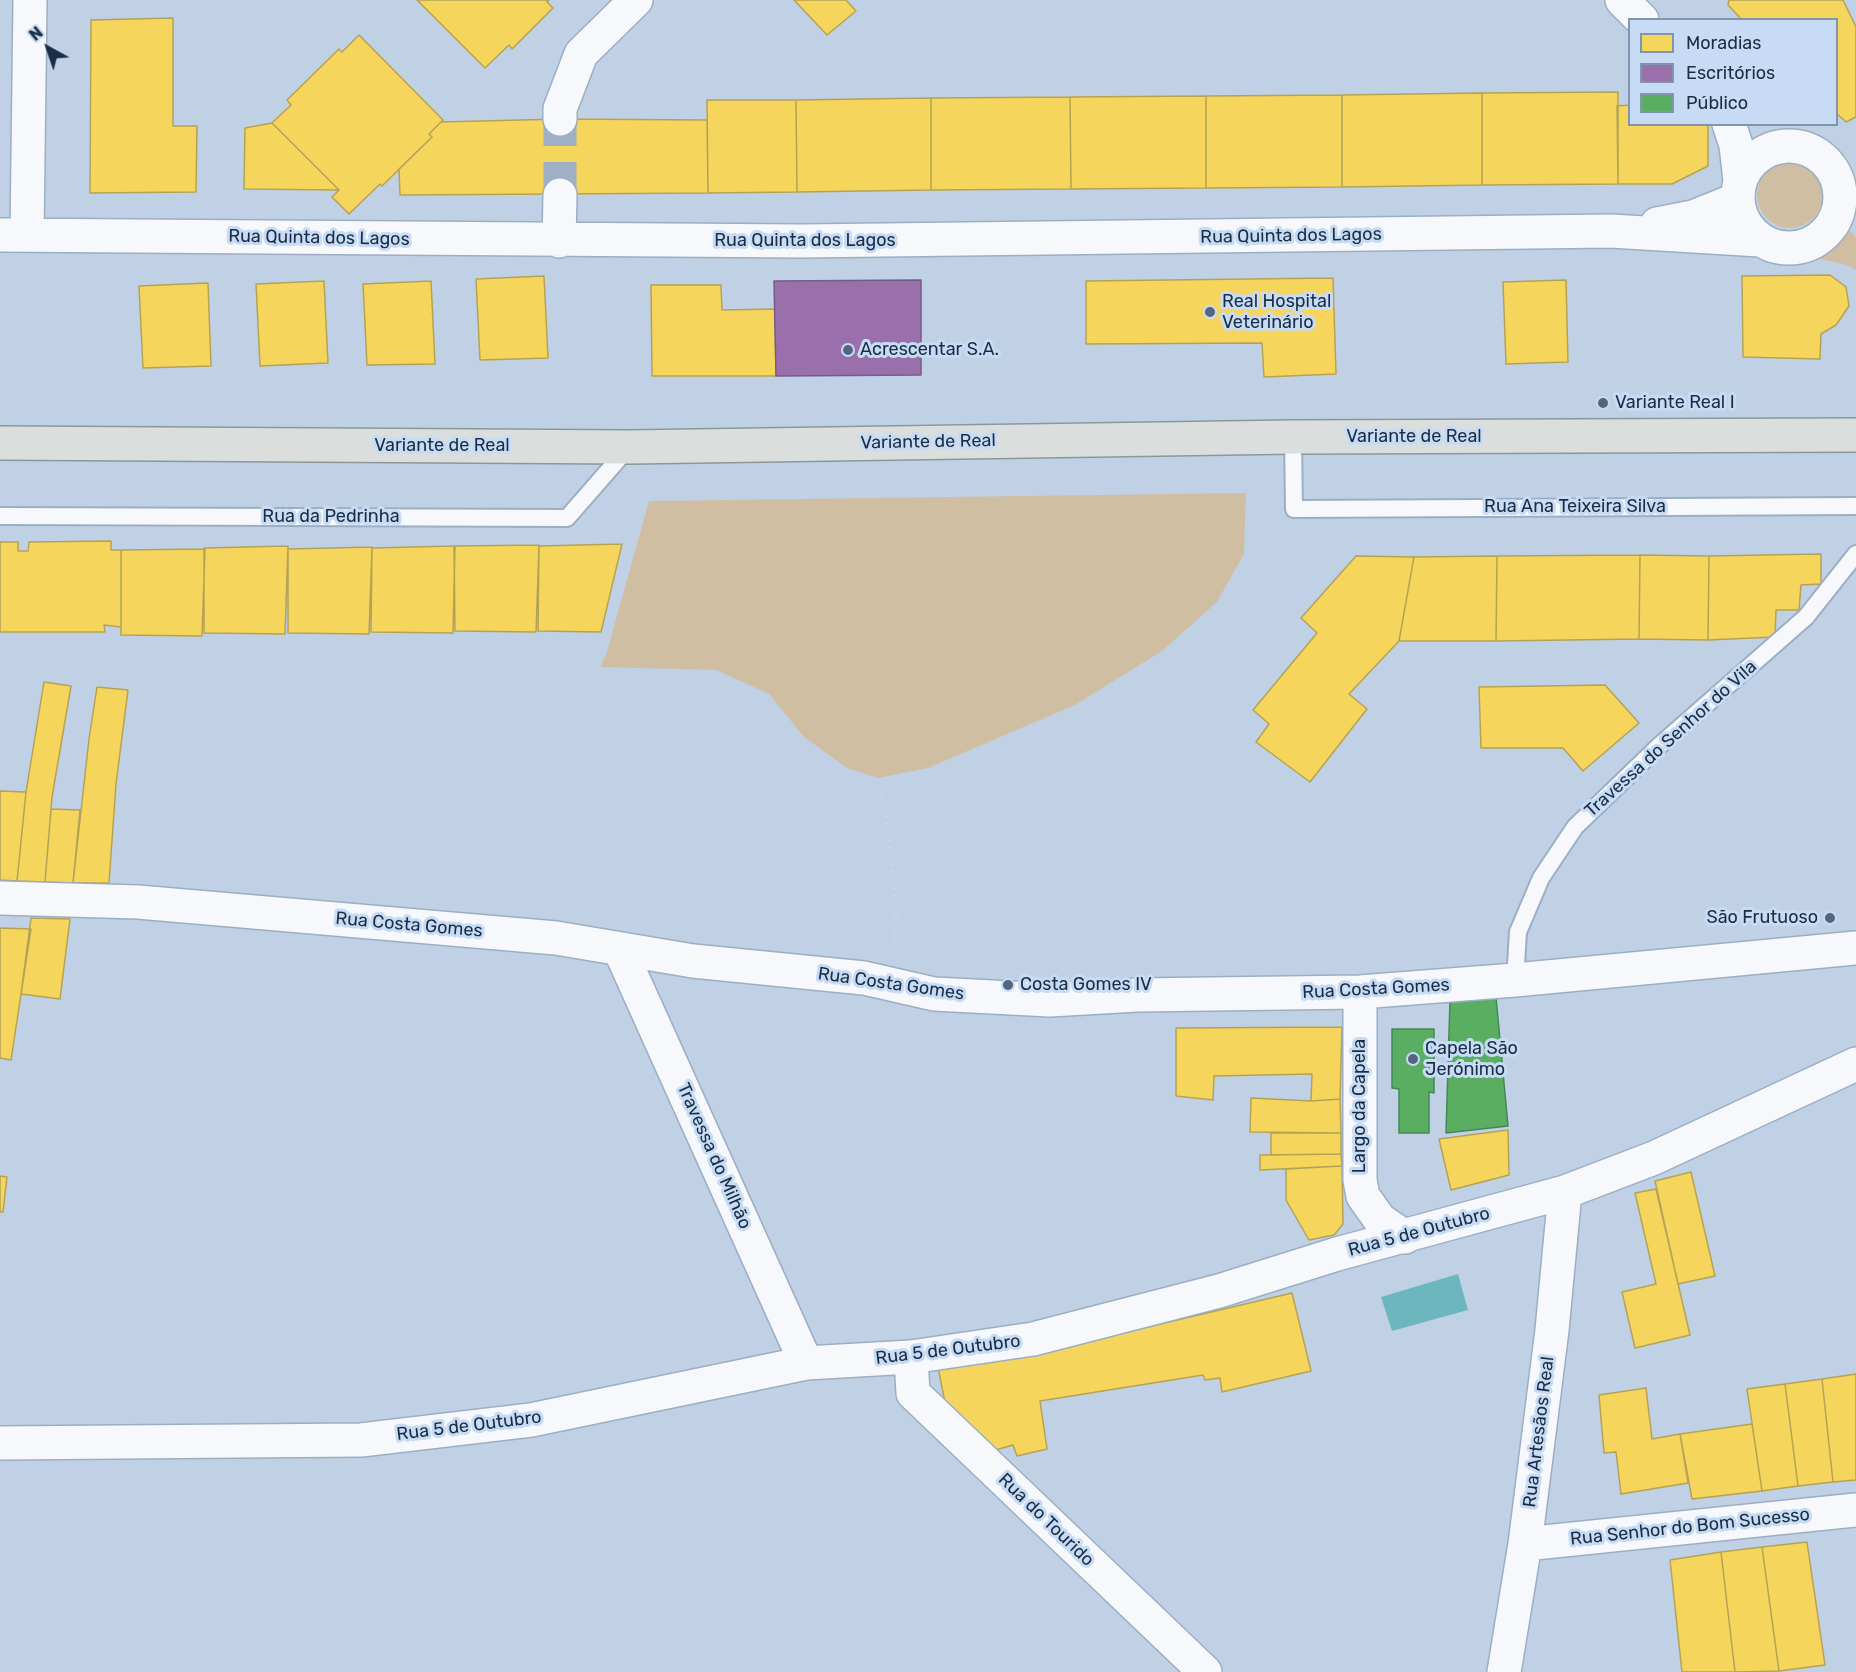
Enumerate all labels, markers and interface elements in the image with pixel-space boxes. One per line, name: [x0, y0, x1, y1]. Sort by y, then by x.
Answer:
north arrow: [18, 18, 78, 78]
legend: [1628, 18, 1838, 126]
text: N: [26, 23, 47, 45]
text: Moradias: [1686, 32, 1761, 54]
text: Escritórios: [1686, 62, 1775, 84]
text: Público: [1686, 92, 1748, 114]
street label: Rua Quinta dos Lagos: [1200, 224, 1382, 248]
street label: Rua Quinta dos Lagos: [228, 226, 410, 250]
street label: Rua Quinta dos Lagos: [714, 230, 896, 252]
place label: Real Hospital Veterinário: [1222, 291, 1331, 334]
marker: Real Hospital Veterinário: [1203, 305, 1217, 319]
place label: Acrescentar S.A.: [860, 339, 999, 361]
marker: Acrescentar S.A.: [841, 343, 855, 357]
place label: Variante Real I: [1615, 392, 1735, 414]
marker: Variante Real I: [1596, 396, 1610, 410]
street label: Variante de Real: [1346, 426, 1482, 448]
street label: Variante de Real: [860, 430, 996, 454]
street label: Variante de Real: [374, 435, 510, 457]
street label: Rua Ana Teixeira Silva: [1484, 496, 1666, 518]
street label: Rua da Pedrinha: [262, 506, 400, 528]
street label: Travessa do Senhor do Vila: [1581, 656, 1761, 822]
place label: São Frutuoso: [1706, 907, 1818, 929]
street label: Rua Costa Gomes: [334, 908, 484, 942]
marker: São Frutuoso: [1823, 911, 1837, 925]
street label: Rua Costa Gomes: [816, 963, 966, 1005]
place label: Costa Gomes IV: [1020, 974, 1152, 996]
street label: Rua Costa Gomes: [1302, 974, 1450, 1004]
marker: Costa Gomes IV: [1001, 978, 1015, 992]
place label: Capela São Jerónimo: [1425, 1038, 1518, 1080]
street label: Largo da Capela: [1349, 1039, 1371, 1173]
marker: Capela São Jerónimo: [1406, 1052, 1420, 1066]
street label: Travessa do Milhão: [672, 1080, 756, 1232]
street label: Rua 5 de Outubro: [1346, 1203, 1492, 1261]
street label: Rua 5 de Outubro: [874, 1330, 1022, 1370]
street label: Rua Artesãos Real: [1519, 1355, 1559, 1509]
street label: Rua 5 de Outubro: [395, 1406, 543, 1446]
street label: Rua do Tourido: [994, 1469, 1098, 1571]
street label: Rua Senhor do Bom Sucesso: [1569, 1504, 1811, 1550]

